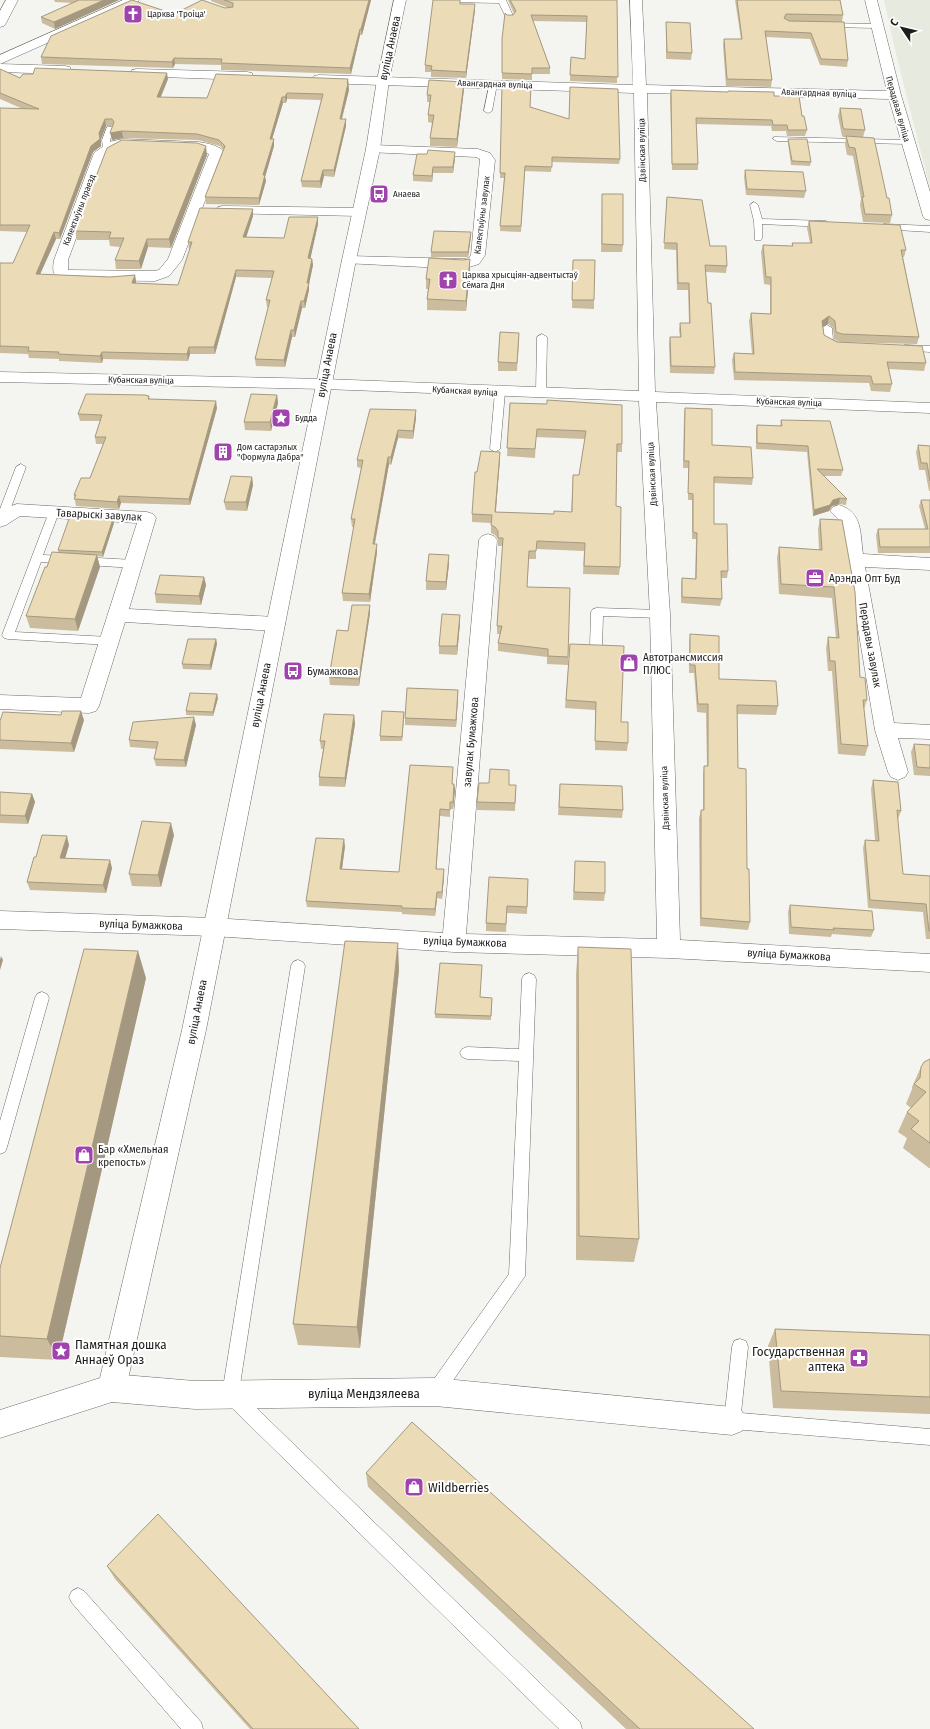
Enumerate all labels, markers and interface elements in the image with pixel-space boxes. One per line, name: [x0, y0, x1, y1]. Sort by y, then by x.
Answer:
church icon: Царква 'Троіца': [122, 3, 144, 25]
north arrow: [882, 8, 922, 48]
place label: Царква 'Троіца': [147, 9, 206, 19]
street label: вуліца Анаева: [377, 15, 403, 81]
text: С: [887, 16, 901, 29]
street label: Перадавая вуліца: [884, 75, 912, 144]
street label: Авангардная вуліца: [457, 78, 533, 90]
street label: Авангардная вуліца: [781, 87, 857, 99]
street label: Дзвінская вуліца: [636, 117, 648, 183]
street label: Калектыўны праезд: [61, 173, 97, 247]
street label: Калектыўны завулак: [472, 174, 492, 255]
bus stop icon: Анаева: [368, 183, 390, 205]
place label: Анаева: [393, 189, 421, 199]
church icon: Царква хрысціян-адвентыстаў Сёмага Дня: [437, 269, 459, 291]
place label: Царква хрысціян-адвентыстаў Сёмага Дня: [462, 270, 578, 290]
street label: вуліца Анаева: [314, 332, 340, 398]
street label: Кубанская вуліца: [108, 374, 175, 386]
street label: Кубанская вуліца: [432, 384, 499, 398]
street label: Кубанская вуліца: [756, 396, 823, 408]
place icon: Будда: [270, 407, 292, 429]
place label: Будда: [295, 413, 318, 423]
building icon: Дом састарэлых "Формула Дабра": [212, 441, 234, 463]
street label: Дзвінская вуліца: [645, 441, 659, 507]
place label: Дом састарэлых "Формула Дабра": [236, 442, 304, 462]
street label: Таварыскі завулак: [56, 506, 143, 524]
office icon: Арэнда Опт Буд: [804, 567, 826, 589]
place label: Арэнда Опт Буд: [829, 572, 901, 585]
street label: Перадавы завулак: [856, 601, 884, 689]
place label: Автотрансмиссия ПЛЮС: [643, 651, 723, 677]
shop icon: Автотрансмиссия ПЛЮС: [618, 652, 640, 674]
bus stop icon: Бумажкова: [282, 660, 304, 682]
street label: вуліца Анаева: [248, 662, 274, 728]
place label: Бумажкова: [307, 665, 358, 678]
street label: завулак Бумажкова: [461, 696, 481, 788]
street label: Дзвінская вуліца: [659, 765, 671, 831]
street label: вуліца Бумажкова: [99, 917, 183, 933]
street label: вуліца Бумажкова: [423, 934, 507, 950]
street label: вуліца Бумажкова: [747, 946, 831, 964]
street label: вуліца Анаева: [184, 979, 210, 1045]
place label: Бар «Хмельная крепость»: [98, 1143, 168, 1169]
shop icon: Бар «Хмельная крепость»: [73, 1144, 95, 1166]
place label: Памятная дошка Аннаеў Ораз: [75, 1337, 167, 1367]
place icon: Памятная дошка Аннаеў Ораз: [50, 1340, 72, 1362]
place label: Государственная аптека: [752, 1344, 845, 1374]
pharmacy icon: Государственная аптека: [848, 1347, 870, 1369]
street label: вуліца Мендзялеева: [308, 1386, 420, 1401]
shop icon: Wildberries: [403, 1476, 425, 1498]
place label: Wildberries: [428, 1480, 489, 1495]

